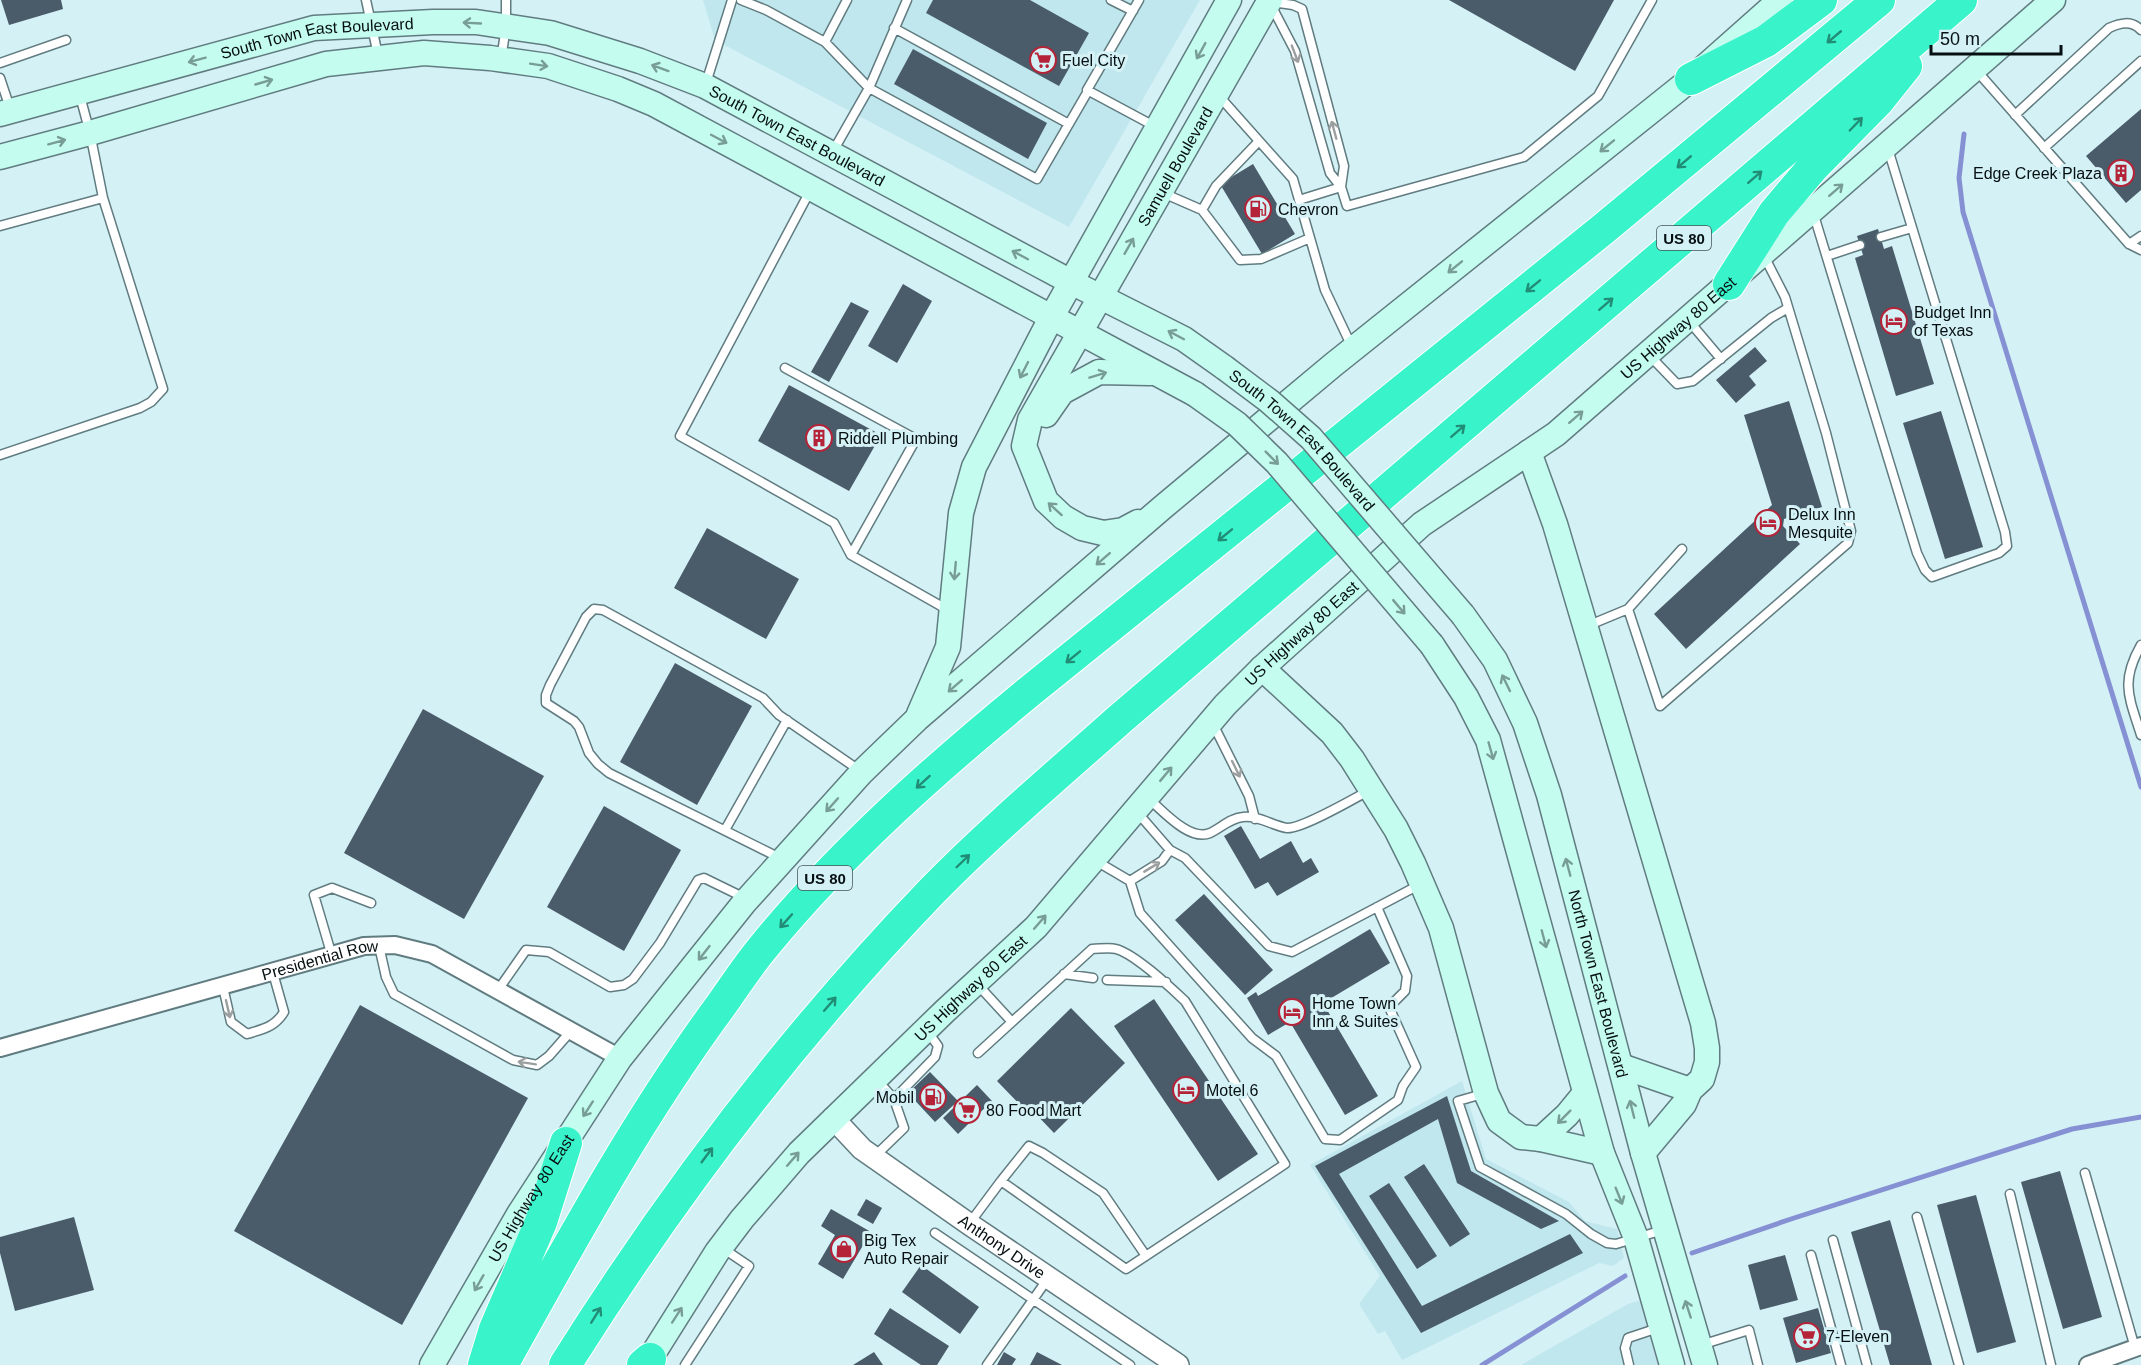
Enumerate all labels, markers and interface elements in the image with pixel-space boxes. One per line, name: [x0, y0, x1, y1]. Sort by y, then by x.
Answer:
street label: South Town East Boulevard: [218, 14, 414, 62]
one-way arrow: [462, 17, 482, 28]
scale bar: [1931, 18, 2062, 56]
text: 50 m: [1940, 29, 1980, 49]
one-way arrow: [1826, 31, 1842, 44]
one-way arrow: [1195, 42, 1207, 59]
one-way arrow: [1290, 44, 1301, 63]
supermarket icon: Fuel City: [1028, 45, 1058, 75]
place label: Fuel City: [1062, 52, 1125, 69]
one-way arrow: [188, 55, 207, 66]
one-way arrow: [529, 59, 549, 70]
one-way arrow: [651, 62, 670, 73]
one-way arrow: [254, 76, 273, 87]
street label: South Town East Boulevard: [707, 82, 888, 189]
street label: Samuell Boulevard: [1134, 104, 1216, 229]
one-way arrow: [1848, 116, 1863, 131]
one-way arrow: [1328, 121, 1340, 140]
one-way arrow: [709, 134, 727, 145]
one-way arrow: [47, 136, 66, 147]
one-way arrow: [1599, 139, 1615, 152]
one-way arrow: [1677, 155, 1692, 169]
building icon: Edge Creek Plaza: [2106, 158, 2136, 188]
place label: Edge Creek Plaza: [1973, 165, 2102, 182]
one-way arrow: [1747, 170, 1762, 184]
one-way arrow: [1828, 183, 1843, 197]
fuel station icon: Chevron: [1243, 194, 1273, 224]
place label: Chevron: [1278, 201, 1338, 218]
road number: US 80: [1657, 226, 1711, 250]
one-way arrow: [1123, 238, 1135, 255]
one-way arrow: [1011, 249, 1029, 260]
one-way arrow: [1447, 261, 1463, 274]
street label: US Highway 80 East: [1617, 272, 1739, 382]
one-way arrow: [1525, 279, 1541, 292]
one-way arrow: [1598, 297, 1613, 311]
place label: Budget Inn of Texas: [1914, 304, 1991, 339]
hotel icon: Budget Inn of Texas: [1879, 306, 1909, 336]
one-way arrow: [1168, 329, 1186, 340]
one-way arrow: [1018, 361, 1030, 379]
street label: South Town East Boulevard: [1226, 366, 1378, 514]
one-way arrow: [1088, 369, 1107, 380]
one-way arrow: [1568, 410, 1583, 424]
building icon: Riddell Plumbing: [804, 423, 834, 453]
one-way arrow: [1450, 424, 1465, 438]
place label: Riddell Plumbing: [838, 430, 958, 447]
one-way arrow: [1265, 451, 1280, 466]
one-way arrow: [1047, 502, 1062, 516]
place label: Delux Inn Mesquite: [1788, 506, 1856, 541]
hotel icon: Delux Inn Mesquite: [1753, 508, 1783, 538]
one-way arrow: [1217, 528, 1233, 541]
one-way arrow: [1096, 552, 1111, 566]
one-way arrow: [949, 561, 960, 581]
street label: US Highway 80 East: [1241, 577, 1362, 689]
one-way arrow: [1392, 598, 1405, 614]
one-way arrow: [1065, 650, 1081, 663]
one-way arrow: [1499, 674, 1511, 692]
one-way arrow: [948, 679, 963, 693]
one-way arrow: [1486, 741, 1497, 760]
one-way arrow: [1230, 759, 1242, 777]
one-way arrow: [1160, 766, 1173, 782]
one-way arrow: [916, 775, 931, 789]
one-way arrow: [825, 798, 839, 813]
one-way arrow: [956, 854, 971, 869]
one-way arrow: [1562, 858, 1574, 877]
one-way arrow: [1143, 861, 1160, 873]
road number: US 80: [798, 866, 852, 890]
street label: North Town East Boulevard: [1566, 888, 1631, 1080]
one-way arrow: [779, 913, 793, 928]
one-way arrow: [1033, 915, 1047, 930]
one-way arrow: [1538, 929, 1550, 948]
street label: US Highway 80 East: [911, 931, 1030, 1044]
street label: Presidential Row: [260, 937, 379, 983]
one-way arrow: [698, 944, 711, 960]
place label: Home Town Inn & Suites: [1312, 995, 1398, 1030]
one-way arrow: [823, 997, 837, 1012]
hotel icon: Home Town Inn & Suites: [1277, 997, 1307, 1027]
one-way arrow: [223, 998, 234, 1018]
one-way arrow: [518, 1057, 537, 1068]
hotel icon: Motel 6: [1171, 1075, 1201, 1105]
fuel station icon: Mobil: [918, 1082, 948, 1112]
place label: Motel 6: [1206, 1082, 1259, 1099]
place label: Mobil: [876, 1089, 914, 1106]
supermarket icon: 80 Food Mart: [952, 1095, 982, 1125]
one-way arrow: [581, 1100, 593, 1117]
one-way arrow: [1625, 1100, 1637, 1119]
place label: 80 Food Mart: [986, 1102, 1082, 1119]
one-way arrow: [1557, 1109, 1572, 1124]
street label: US Highway 80 East: [485, 1131, 577, 1265]
one-way arrow: [701, 1148, 713, 1164]
one-way arrow: [786, 1152, 800, 1167]
one-way arrow: [1614, 1186, 1625, 1204]
street label: Anthony Drive: [956, 1211, 1049, 1282]
place label: Big Tex Auto Repair: [864, 1232, 949, 1267]
shop icon: Big Tex Auto Repair: [829, 1234, 859, 1264]
one-way arrow: [473, 1274, 485, 1291]
one-way arrow: [1682, 1300, 1693, 1319]
one-way arrow: [590, 1307, 603, 1324]
one-way arrow: [671, 1307, 683, 1324]
supermarket icon: 7-Eleven: [1792, 1321, 1822, 1351]
place label: 7-Eleven: [1826, 1328, 1889, 1345]

